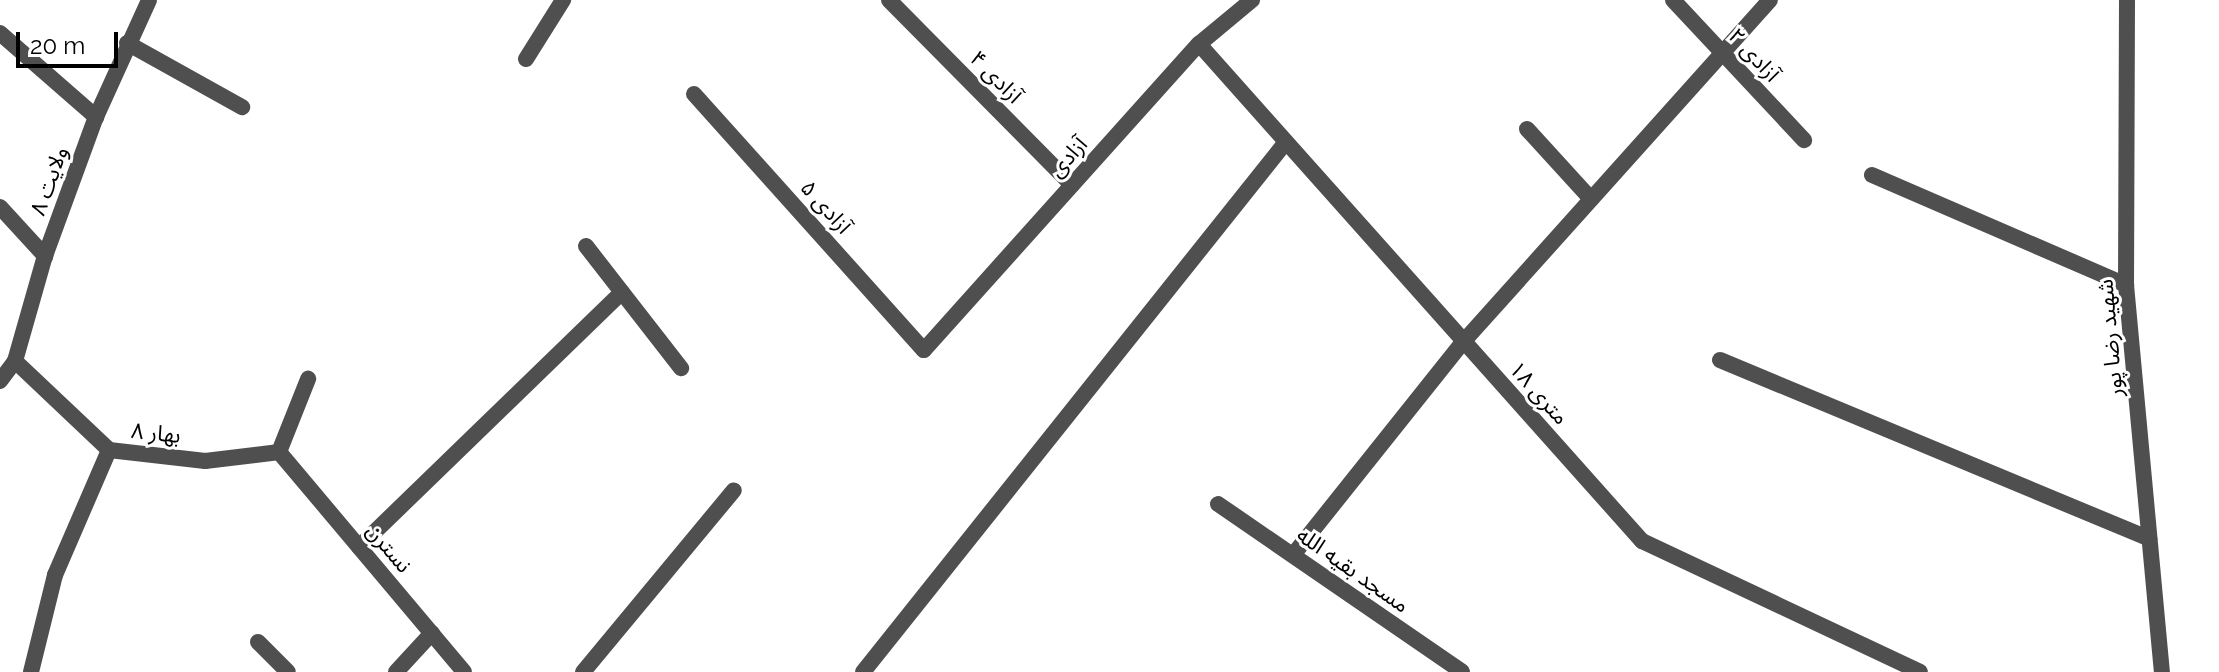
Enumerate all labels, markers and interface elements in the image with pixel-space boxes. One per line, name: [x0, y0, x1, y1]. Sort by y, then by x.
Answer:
scale bar: [20, 16, 122, 66]
street label: آزادی ۲: [1723, 23, 1785, 87]
text: 20 m: [30, 31, 85, 60]
street label: آزادی ۴: [964, 45, 1028, 109]
street label: آزادی: [1043, 131, 1093, 183]
street label: ولایت ۸: [24, 143, 74, 219]
street label: آزادی ۵: [795, 175, 857, 239]
street label: شهید رضا پور: [2092, 278, 2128, 398]
street label: ۱۸ متری: [1504, 356, 1574, 430]
street label: بهار ۸: [130, 417, 182, 449]
street label: نسترن: [361, 518, 417, 578]
street label: مسجد بقیه الله: [1292, 522, 1414, 618]

